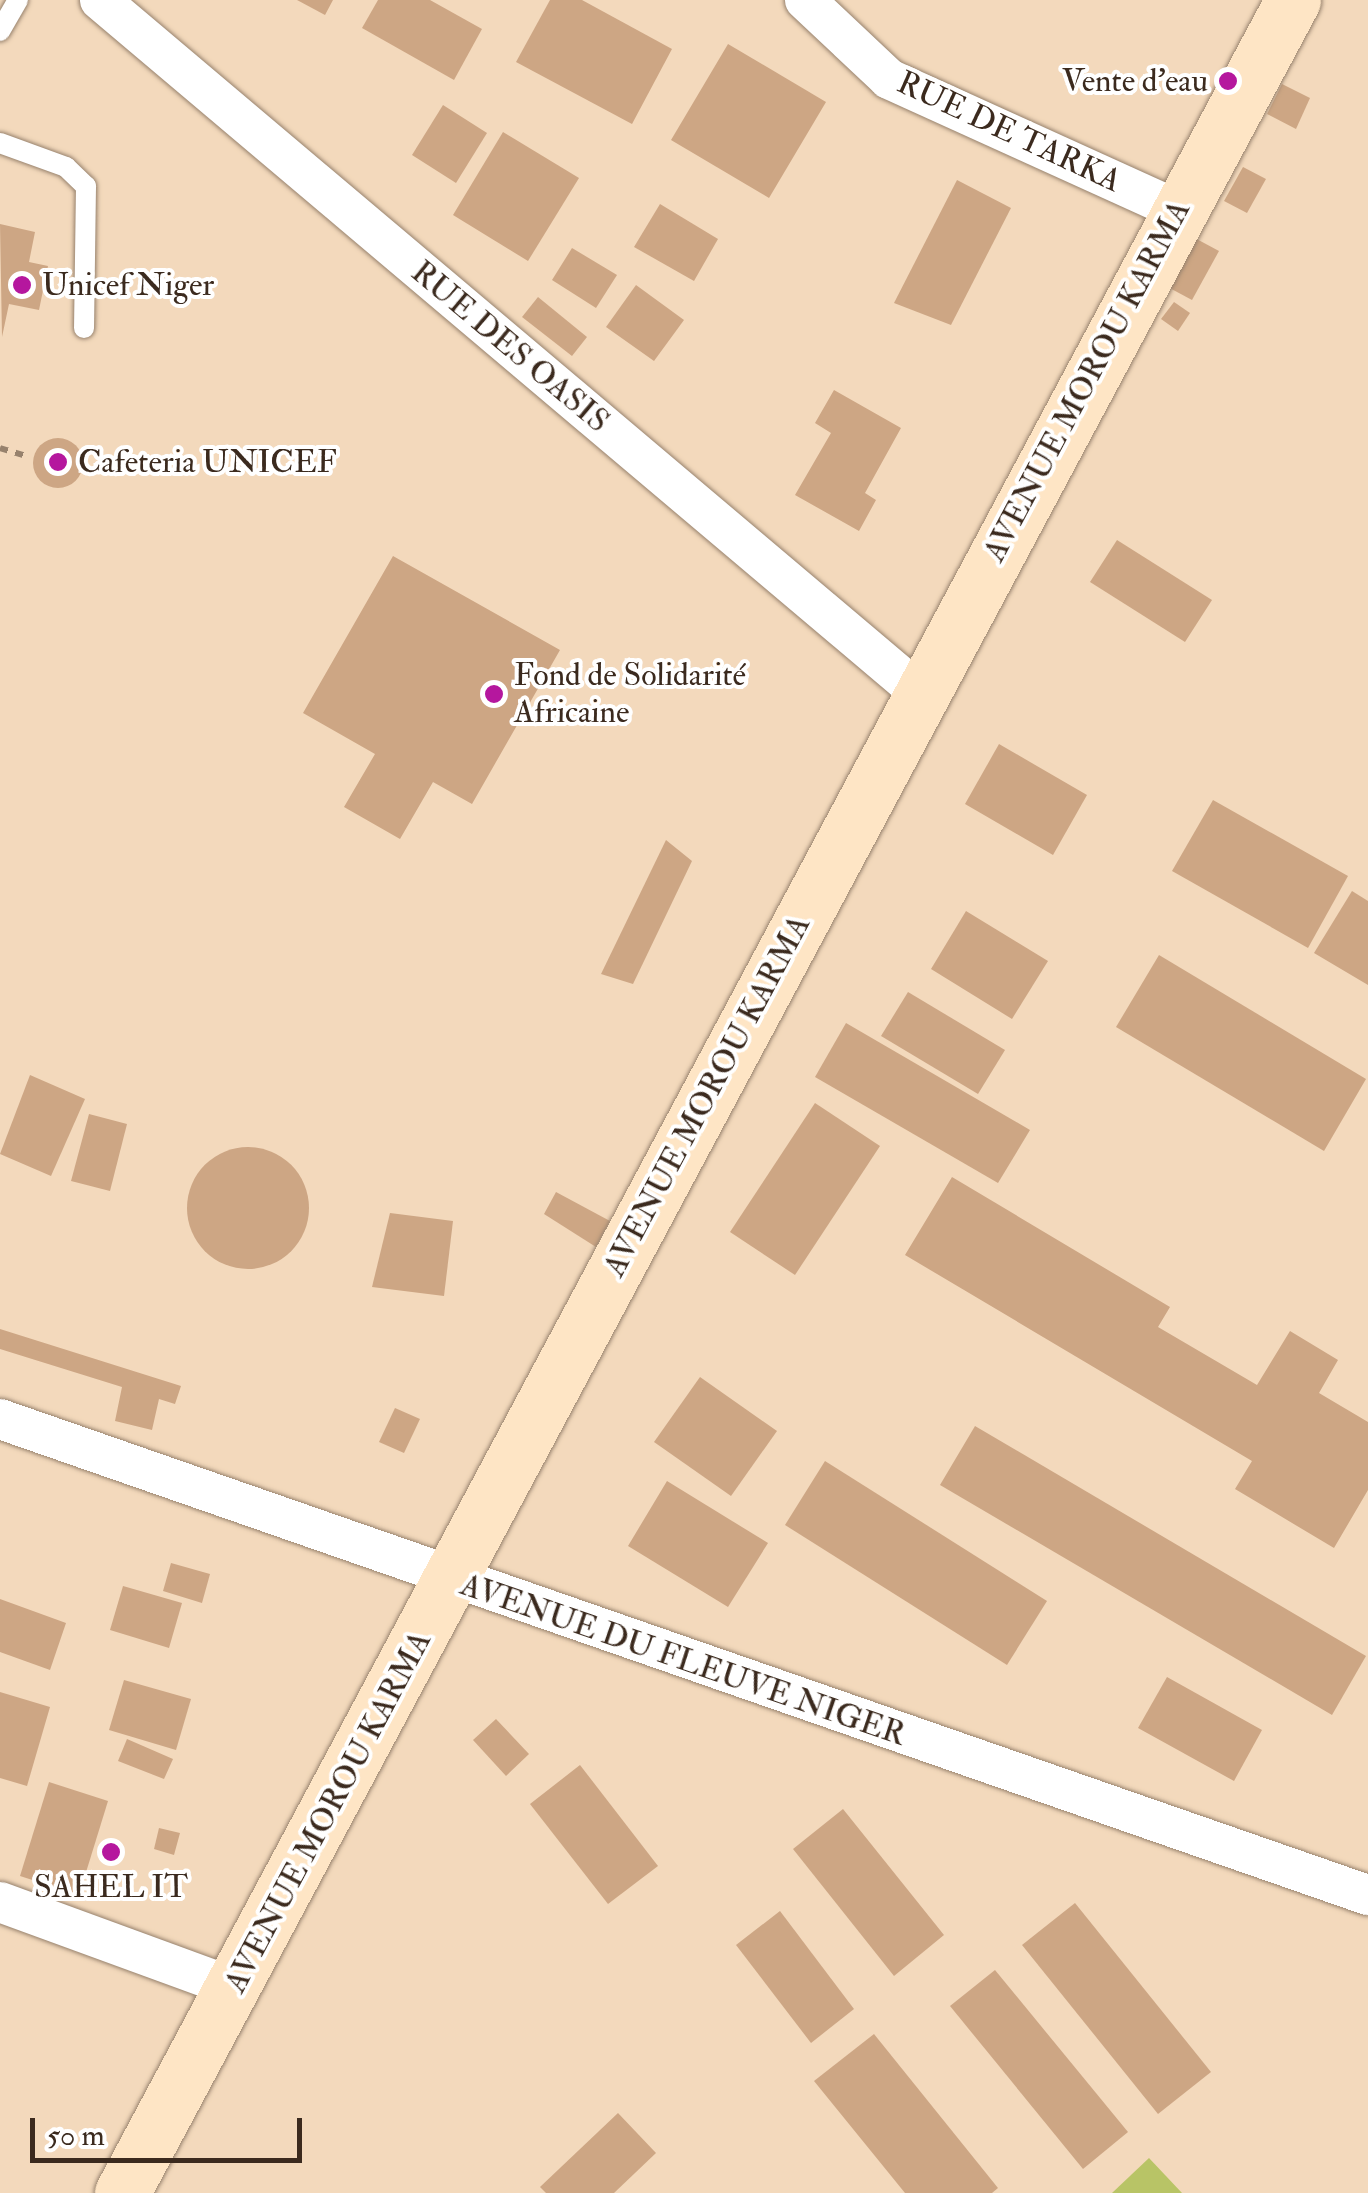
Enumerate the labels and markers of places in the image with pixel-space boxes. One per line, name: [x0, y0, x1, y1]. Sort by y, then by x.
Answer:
place label: Vente d'eau: [1062, 62, 1208, 100]
marker: Vente d'eau: [1217, 70, 1239, 92]
place label: Unicef Niger: [42, 266, 214, 304]
marker: Unicef Niger: [11, 274, 33, 296]
place label: Cafeteria UNICEF: [78, 443, 337, 481]
marker: Cafeteria UNICEF: [47, 451, 69, 473]
place label: Fond de Solidarité Africaine: [514, 657, 746, 732]
marker: Fond de Solidarité Africaine: [483, 683, 505, 705]
marker: SAHEL IT: [100, 1841, 122, 1863]
place label: SAHEL IT: [34, 1868, 188, 1906]

